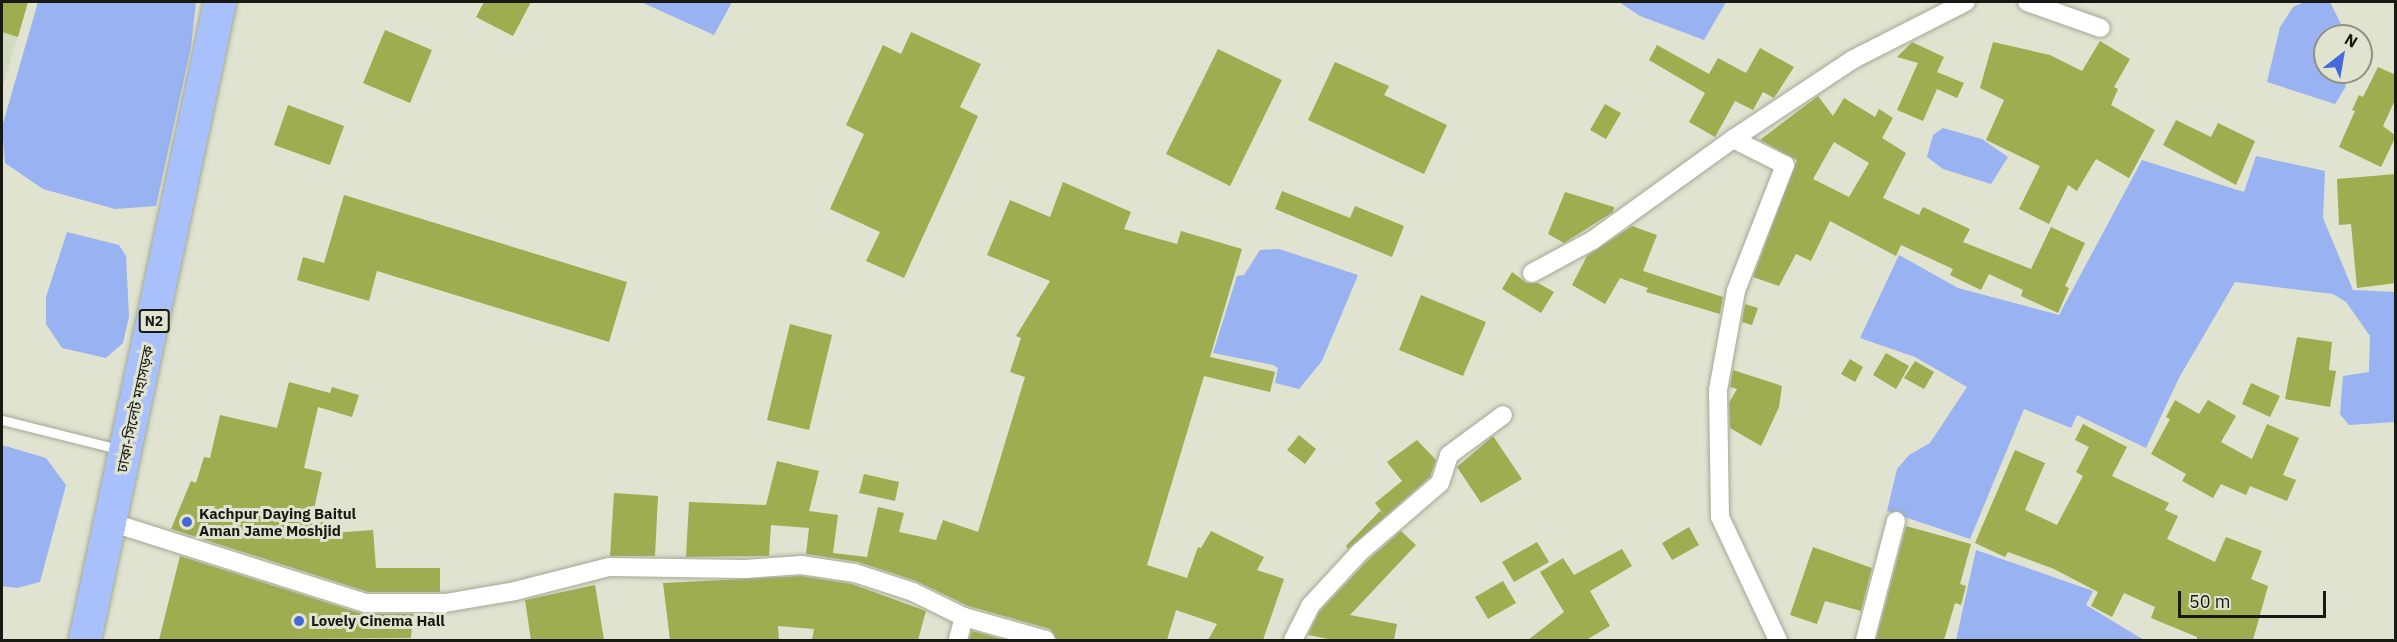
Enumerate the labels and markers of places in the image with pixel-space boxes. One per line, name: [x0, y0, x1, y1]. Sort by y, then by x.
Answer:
place label: Kachpur Daying Baitul Aman Jame Moshjid: [199, 504, 356, 539]
marker: Kachpur Daying Baitul Aman Jame Moshjid: [180, 515, 194, 529]
place label: Lovely Cinema Hall: [311, 612, 445, 630]
marker: Lovely Cinema Hall: [292, 614, 306, 628]

